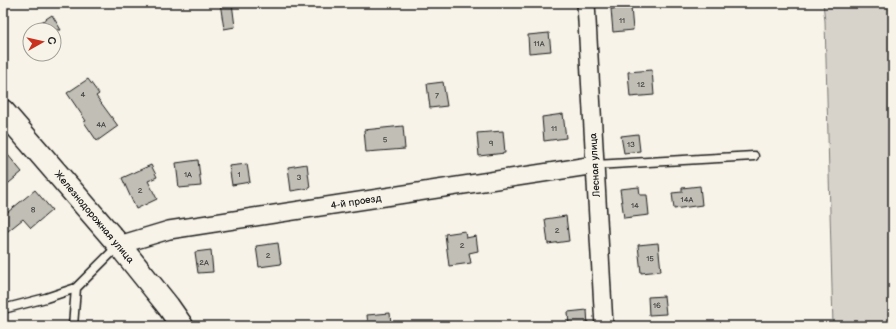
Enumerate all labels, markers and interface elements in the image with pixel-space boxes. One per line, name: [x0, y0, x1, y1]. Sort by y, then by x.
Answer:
house number: 11: [619, 16, 625, 25]
north arrow: [22, 22, 62, 62]
text: С: [44, 36, 58, 46]
house number: 11А: [533, 39, 545, 48]
house number: 12: [637, 80, 645, 89]
house number: 4: [81, 90, 86, 99]
house number: 7: [435, 91, 439, 100]
house number: 4А: [96, 120, 106, 129]
house number: 11: [551, 124, 557, 133]
street label: Лесная улица: [587, 132, 603, 198]
house number: 5: [383, 135, 388, 144]
house number: 9: [489, 139, 494, 148]
house number: 13: [627, 140, 635, 149]
street label: Железнодорожная улица: [52, 168, 136, 266]
house number: 1А: [184, 170, 192, 179]
house number: 1: [237, 170, 241, 179]
house number: 3: [297, 173, 302, 182]
house number: 2: [138, 186, 143, 195]
street label: 4-й проезд: [330, 192, 382, 212]
house number: 14А: [681, 195, 694, 204]
house number: 14: [631, 201, 639, 210]
house number: 8: [31, 205, 36, 214]
house number: 2: [555, 226, 560, 235]
house number: 2: [460, 241, 465, 250]
house number: 2: [266, 251, 271, 260]
house number: 15: [646, 254, 654, 263]
house number: 2А: [199, 258, 209, 267]
house number: 16: [653, 301, 661, 310]

